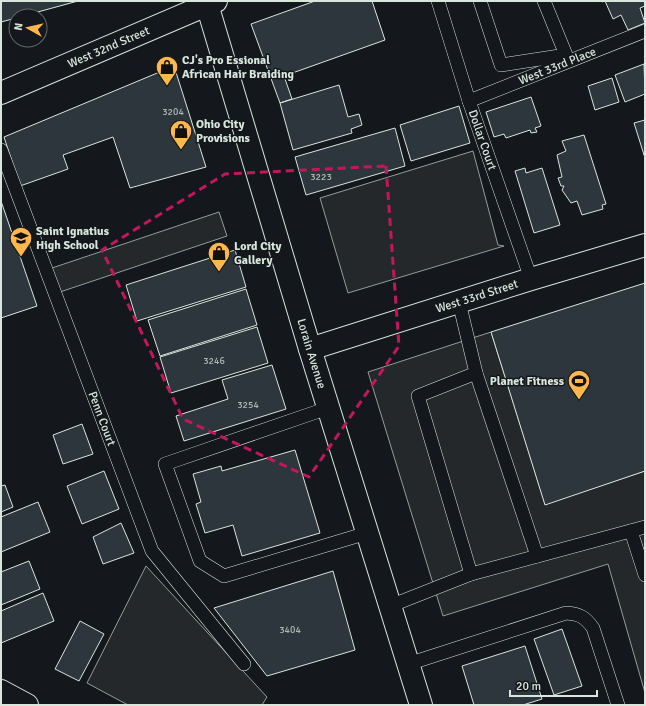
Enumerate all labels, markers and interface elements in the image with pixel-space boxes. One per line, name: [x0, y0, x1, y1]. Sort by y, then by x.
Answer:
north arrow: [8, 8, 48, 48]
text: N: [12, 22, 26, 31]
street label: West 32nd Street: [65, 23, 152, 72]
street label: West 33rd Place: [517, 44, 598, 89]
place label: CJ's Pro Essional African Hair Braiding: [182, 53, 294, 82]
shop icon: CJ's Pro Essional African Hair Braiding: [154, 54, 180, 87]
house number: 3204: [162, 106, 184, 118]
street label: Dollar Court: [465, 108, 500, 172]
place label: Ohio City Provisions: [196, 117, 251, 146]
shop icon: Ohio City Provisions: [168, 118, 194, 151]
house number: 3223: [310, 171, 332, 183]
place label: Saint Ignatius High School: [36, 224, 110, 253]
school or university icon: Saint Ignatius High School: [8, 225, 34, 258]
place label: Lord City Gallery: [234, 239, 282, 268]
shop icon: Lord City Gallery: [206, 240, 232, 273]
street label: West 33rd Street: [434, 277, 520, 317]
street label: Lorain Avenue: [293, 317, 329, 391]
house number: 3246: [203, 355, 225, 367]
sports icon: Planet Fitness: [566, 368, 592, 401]
place label: Planet Fitness: [490, 374, 565, 389]
street label: Penn Court: [85, 389, 119, 448]
house number: 3254: [237, 399, 259, 411]
house number: 3404: [279, 624, 301, 636]
scale bar: [510, 672, 597, 698]
text: 20 m: [516, 679, 541, 694]

